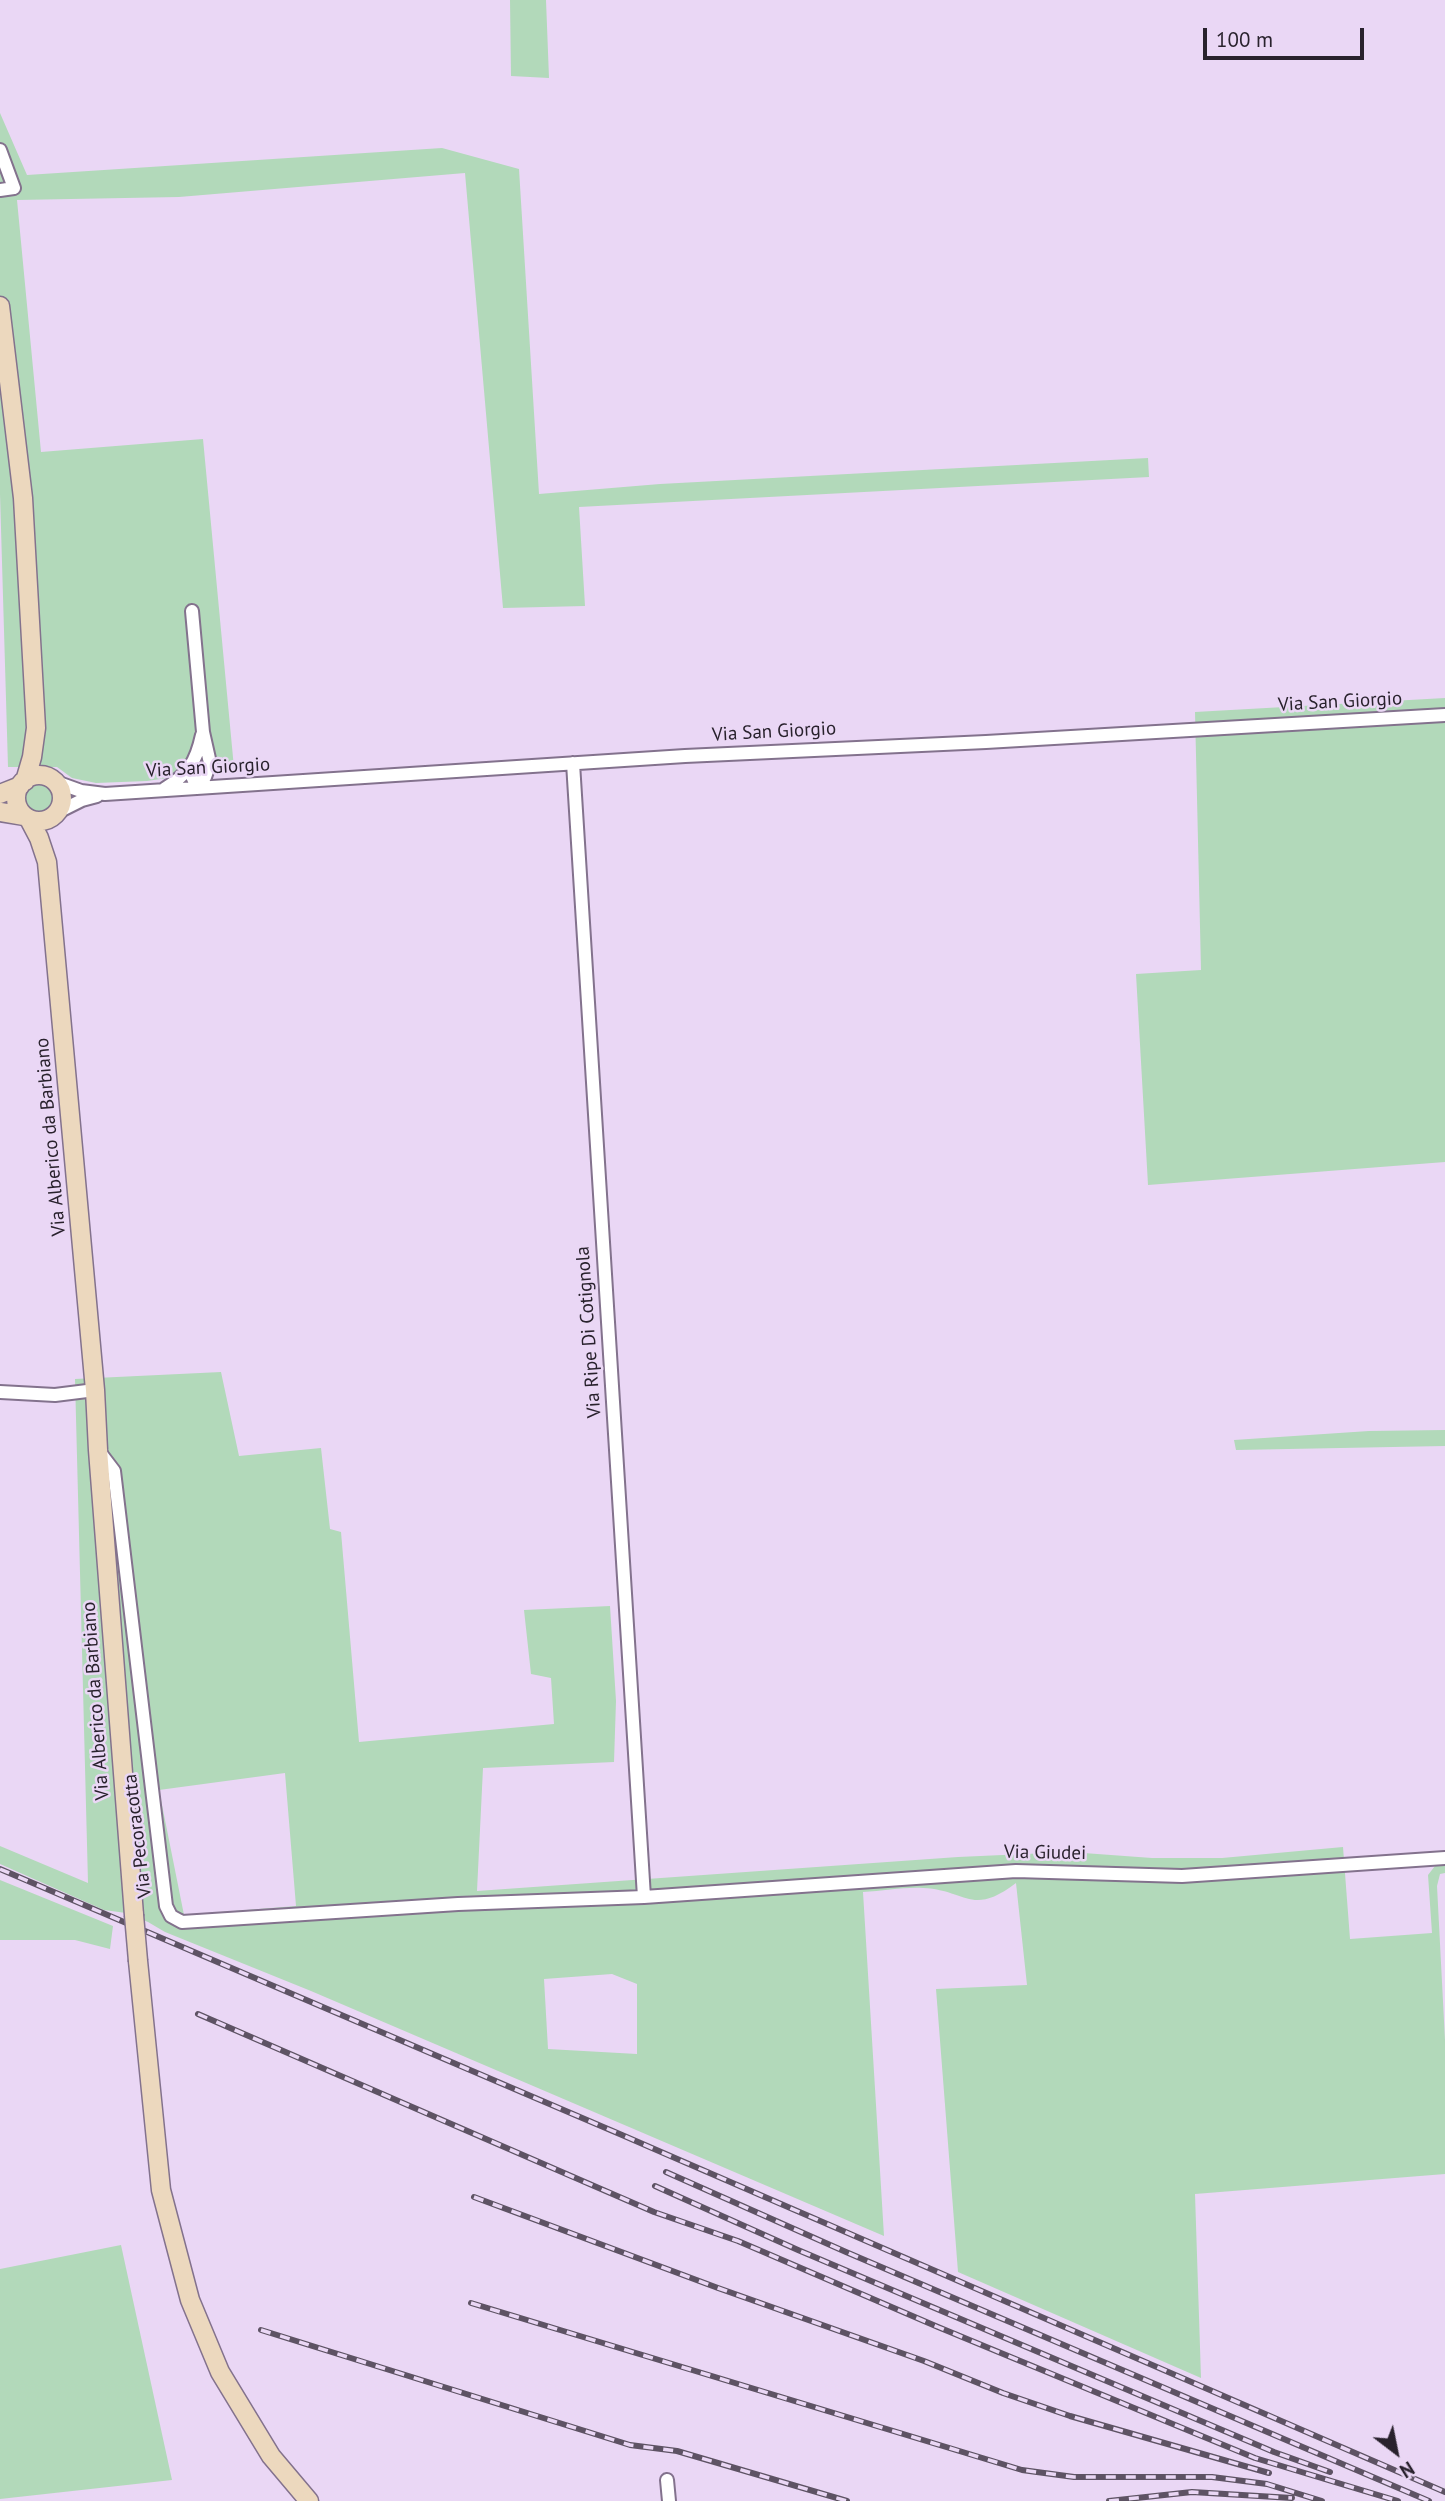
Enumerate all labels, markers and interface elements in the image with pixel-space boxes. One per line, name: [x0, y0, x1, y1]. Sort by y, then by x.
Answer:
scale bar: [1207, 14, 1368, 58]
text: 100 m: [1216, 26, 1273, 53]
street label: Via San Giorgio: [1277, 687, 1403, 717]
street label: Via San Giorgio: [711, 717, 837, 747]
street label: Via San Giorgio: [145, 753, 271, 783]
street label: Via Alberico da Barbiano: [31, 1037, 71, 1237]
street label: Via Ripe Di Cotignola: [572, 1245, 606, 1419]
street label: Via Alberico da Barbiano: [78, 1601, 114, 1801]
street label: Via Pecoracotta: [119, 1773, 157, 1899]
street label: Via Giudei: [1004, 1841, 1086, 1865]
north arrow: [1361, 2417, 1431, 2487]
text: N: [1395, 2456, 1419, 2483]

